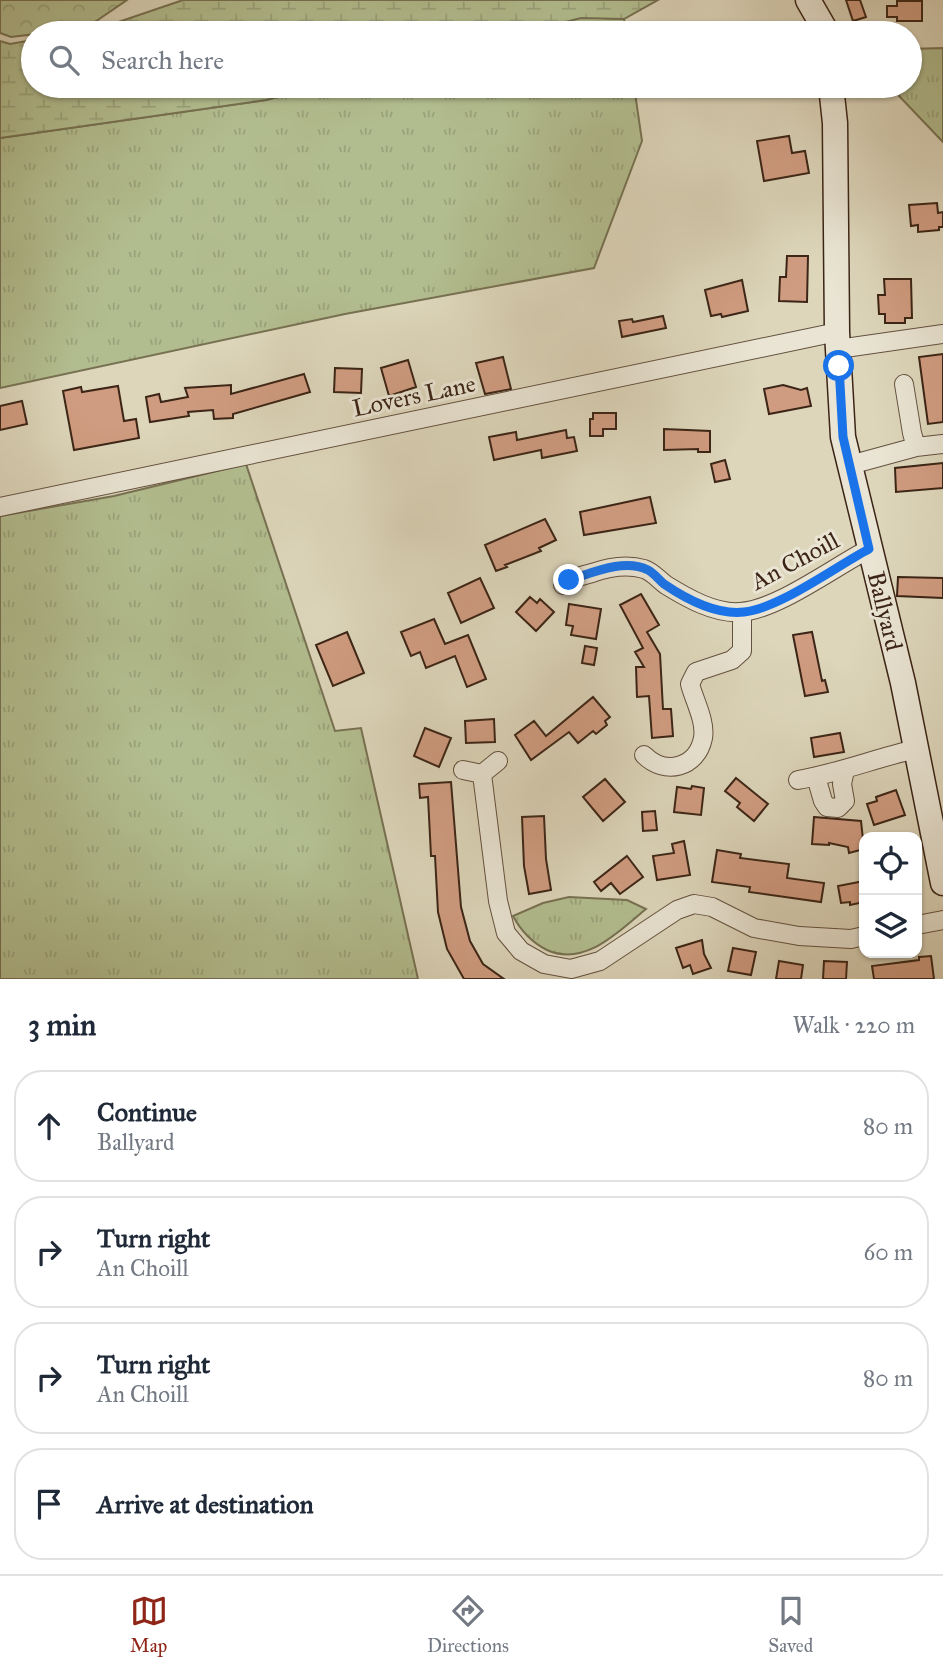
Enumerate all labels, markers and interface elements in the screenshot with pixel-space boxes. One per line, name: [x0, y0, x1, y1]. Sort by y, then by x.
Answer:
search box: [21, 21, 922, 98]
icon: search: [45, 41, 83, 79]
text: Search here: [101, 44, 224, 76]
route start: [823, 350, 854, 381]
street label: Lovers Lane: [350, 368, 478, 424]
street label: An Choill: [745, 525, 845, 597]
route end: [553, 564, 584, 595]
street label: Ballyard: [861, 568, 909, 654]
map controls: [859, 832, 922, 958]
button: locate: [859, 832, 922, 895]
button: layers: [859, 895, 922, 958]
text: 3 min: [28, 1007, 96, 1043]
text: Walk · 220 m: [792, 1011, 915, 1039]
text: Continue: [97, 1096, 197, 1128]
icon: ahead: [30, 1107, 68, 1145]
text: 80 m: [863, 1112, 913, 1140]
text: Ballyard: [97, 1128, 174, 1156]
text: Turn right: [97, 1222, 210, 1254]
icon: right: [30, 1233, 68, 1271]
text: 60 m: [864, 1238, 913, 1266]
text: An Choill: [97, 1254, 189, 1282]
text: Turn right: [97, 1348, 210, 1380]
icon: right: [30, 1359, 68, 1397]
text: 80 m: [863, 1364, 913, 1392]
text: An Choill: [97, 1380, 189, 1408]
icon: arrive: [30, 1485, 68, 1523]
text: Arrive at destination: [97, 1488, 314, 1520]
tab: Map: [130, 1592, 168, 1657]
tab: Directions: [427, 1592, 509, 1657]
tab: Saved: [768, 1592, 813, 1657]

